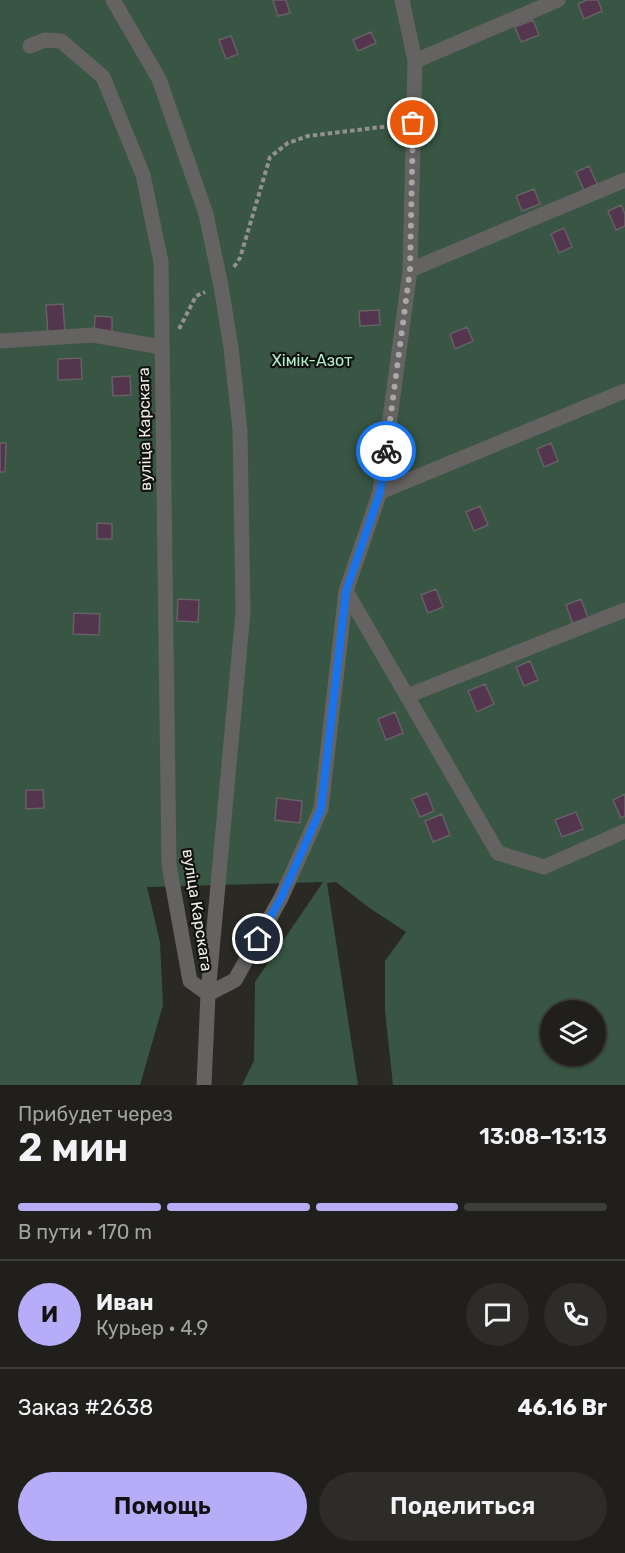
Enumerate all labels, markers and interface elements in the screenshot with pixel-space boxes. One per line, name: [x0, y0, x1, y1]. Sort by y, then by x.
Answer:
pin: [387, 97, 438, 148]
icon: bag: [396, 106, 429, 139]
park label: Хімік-Азот: [272, 351, 352, 370]
street label: вуліца Карскага: [134, 367, 155, 491]
courier: [356, 421, 416, 481]
icon: bike: [370, 435, 403, 468]
street label: вуліца Карскага: [178, 848, 217, 973]
pin: [232, 913, 283, 964]
icon: home: [241, 922, 274, 955]
map controls: [540, 1000, 606, 1066]
button: layers: [540, 1000, 606, 1066]
text: Прибудет через: [18, 1102, 173, 1126]
text: 13:08–13:13: [479, 1123, 607, 1150]
text: 2 мин: [18, 1125, 128, 1171]
text: В пути · 170 m: [18, 1220, 152, 1244]
button: chat: [466, 1283, 529, 1346]
button: phone: [544, 1283, 607, 1346]
text: Иван: [96, 1289, 154, 1316]
text: И: [41, 1301, 58, 1328]
text: Курьер · 4.9: [96, 1316, 208, 1340]
text: Заказ #2638: [18, 1394, 153, 1421]
text: 46.16 Br: [517, 1394, 607, 1421]
button: Помощь: [18, 1472, 307, 1541]
button: Поделиться: [319, 1472, 607, 1541]

